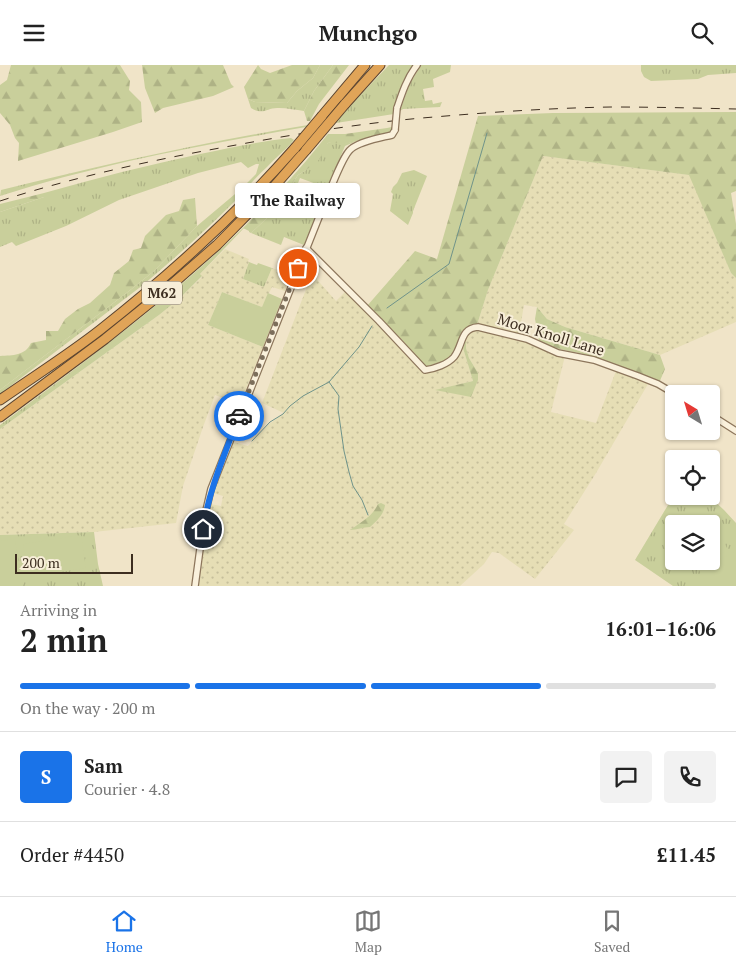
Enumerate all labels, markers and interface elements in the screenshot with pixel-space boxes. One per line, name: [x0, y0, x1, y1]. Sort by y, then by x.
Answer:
text: Munchgo: [319, 18, 417, 47]
icon: menu: [20, 19, 48, 47]
icon: search: [688, 19, 716, 47]
callout: The Railway: [236, 183, 360, 218]
text: The Railway: [250, 189, 345, 211]
pin: [277, 247, 319, 289]
icon: bag: [284, 254, 312, 282]
road number: M62: [142, 282, 182, 305]
street label: Moor Knoll Lane: [495, 308, 607, 360]
north arrow: [665, 385, 720, 440]
map controls: [665, 385, 720, 570]
courier: [214, 391, 264, 441]
icon: car: [225, 402, 253, 430]
button: locate: [665, 450, 720, 505]
pin: [182, 508, 224, 550]
icon: home: [189, 515, 217, 543]
button: layers: [665, 515, 720, 570]
scale bar: [15, 551, 132, 574]
text: 200 m: [22, 553, 60, 572]
text: Arriving in: [20, 599, 97, 621]
text: 16:01–16:06: [605, 616, 716, 641]
text: 2 min: [20, 619, 108, 661]
text: On the way · 200 m: [20, 697, 155, 719]
button: chat: [600, 751, 652, 803]
button: phone: [664, 751, 716, 803]
text: Sam: [84, 753, 123, 778]
text: S: [41, 764, 51, 789]
text: Courier · 4.8: [84, 778, 170, 800]
text: Order #4450: [20, 842, 124, 867]
text: £11.45: [657, 842, 716, 867]
tab: Home: [106, 907, 143, 956]
tab: Map: [354, 907, 382, 956]
tab: Saved: [594, 907, 630, 956]

